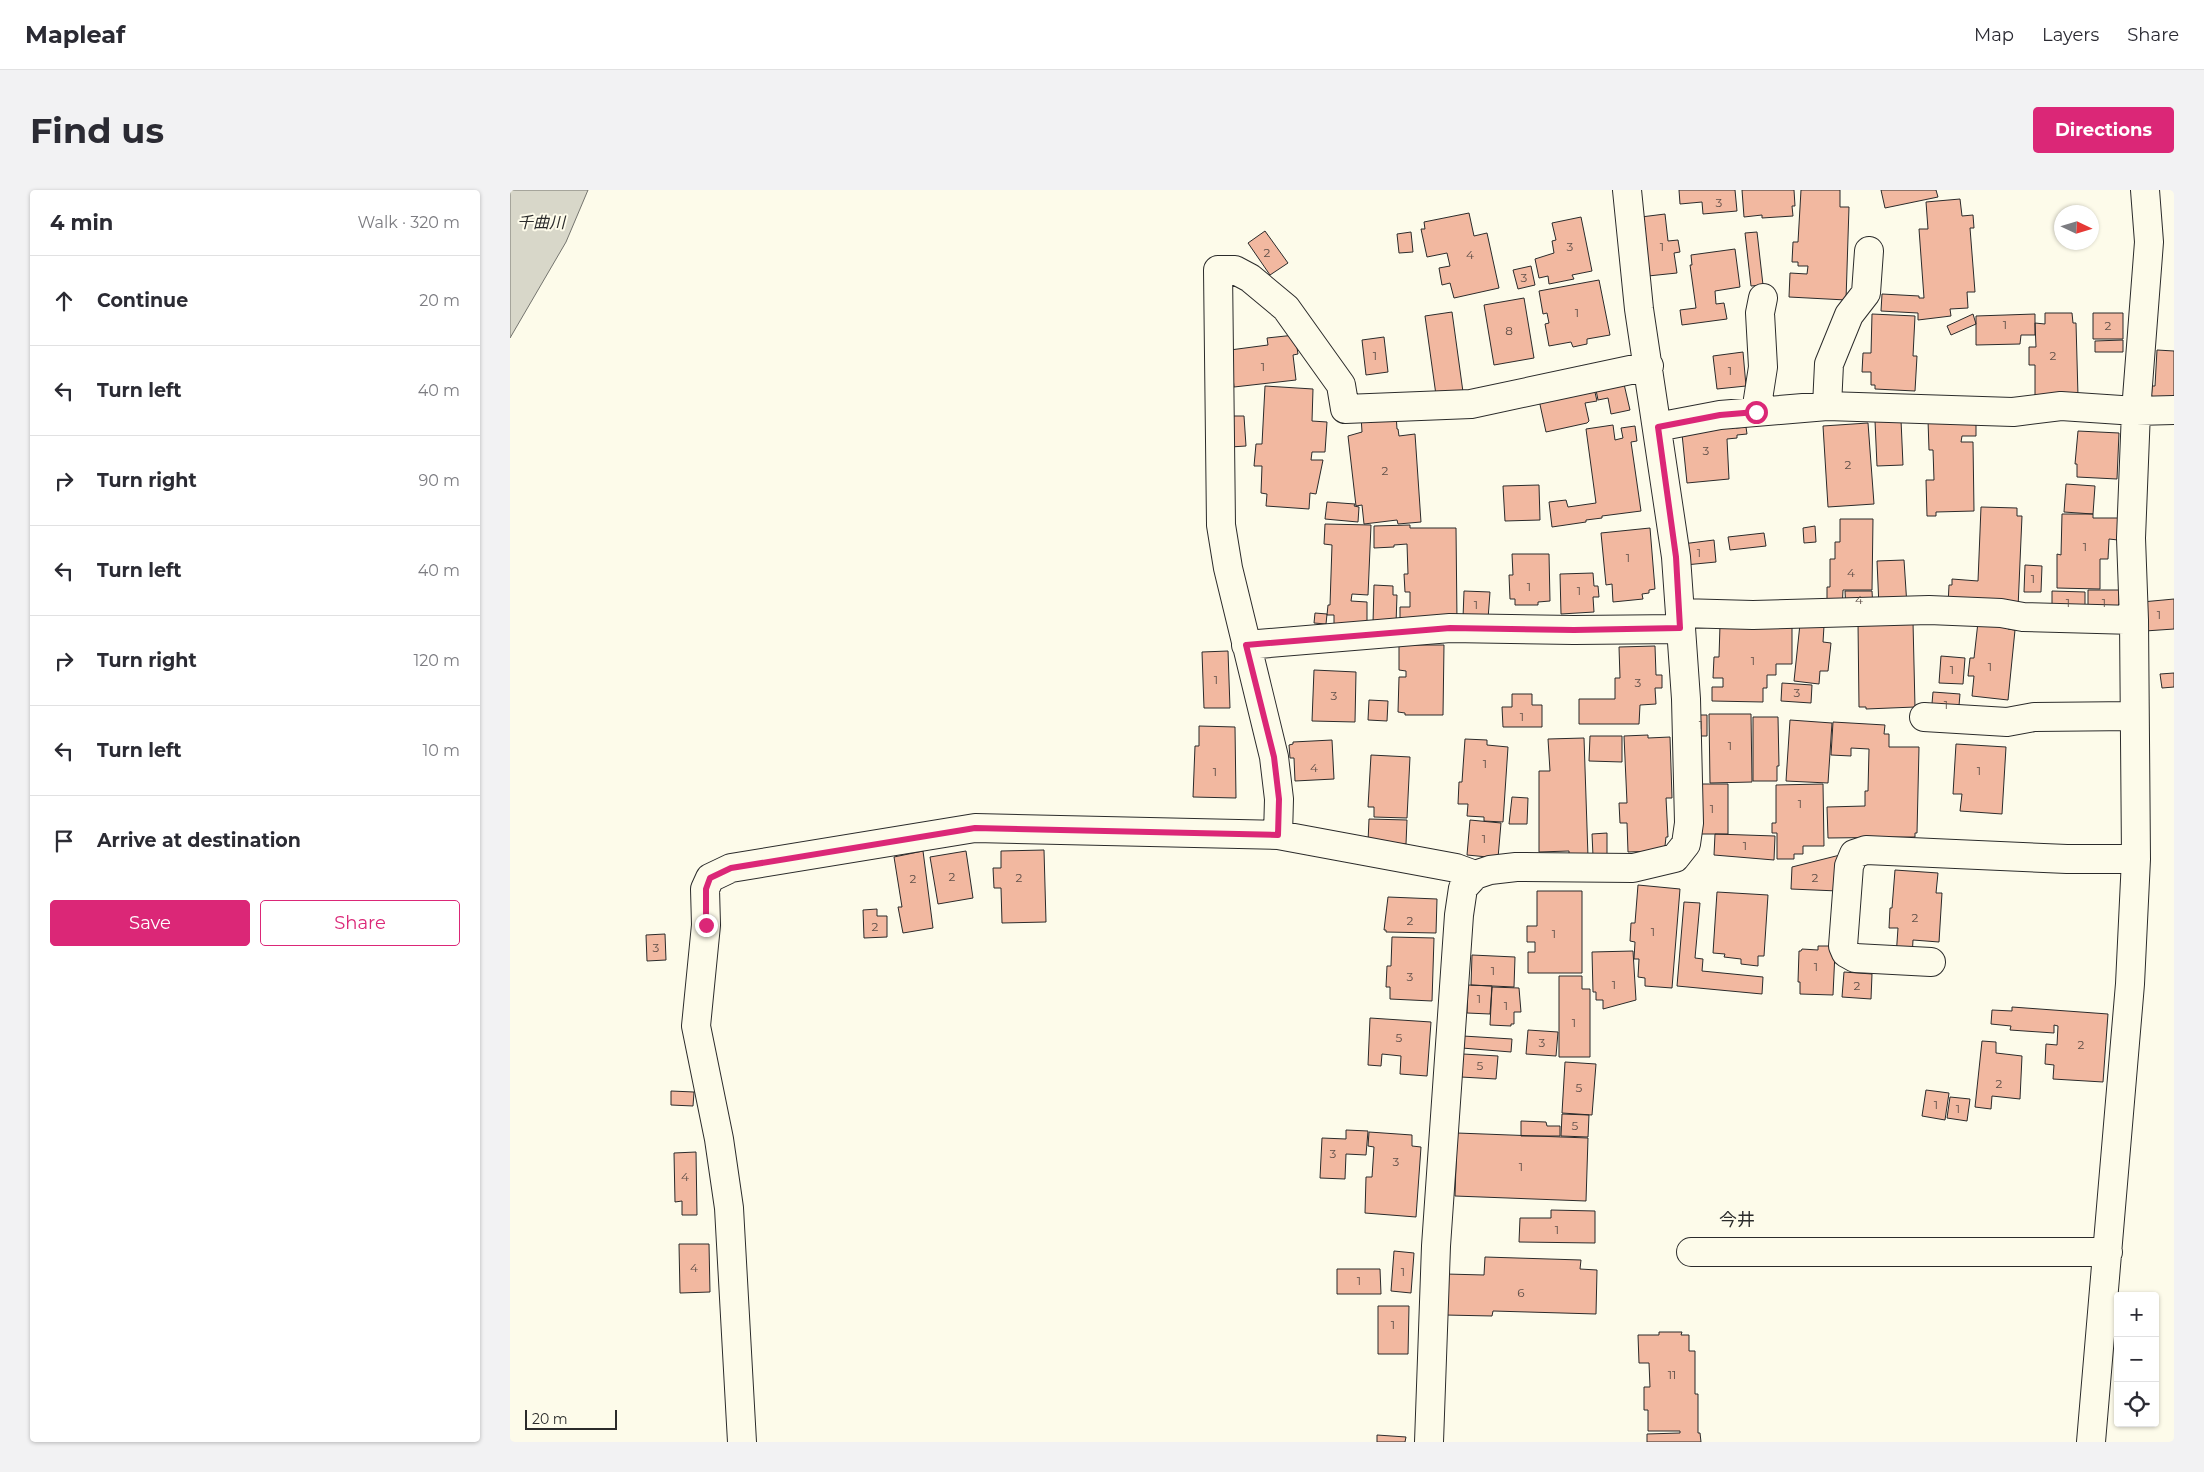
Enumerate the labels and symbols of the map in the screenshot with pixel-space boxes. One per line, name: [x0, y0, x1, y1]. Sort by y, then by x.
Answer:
house number: 3: [1716, 195, 1723, 210]
north arrow: [2054, 205, 2099, 250]
water label: 千曲川: [517, 213, 567, 232]
house number: 3: [1567, 239, 1574, 254]
house number: 1: [1660, 239, 1664, 254]
house number: 2: [1264, 245, 1271, 260]
house number: 4: [1466, 247, 1474, 262]
house number: 3: [1521, 270, 1528, 285]
house number: 1: [1575, 305, 1579, 320]
house number: 1: [2003, 317, 2007, 332]
house number: 2: [2105, 318, 2112, 333]
house number: 8: [1505, 323, 1513, 338]
house number: 1: [1373, 348, 1377, 363]
house number: 2: [2050, 348, 2057, 363]
house number: 1: [1261, 359, 1265, 374]
house number: 1: [1728, 363, 1732, 378]
route start: [1745, 401, 1768, 424]
house number: 3: [1703, 443, 1710, 458]
house number: 2: [1845, 457, 1852, 472]
house number: 2: [1382, 463, 1389, 478]
house number: 1: [2083, 539, 2087, 554]
house number: 1: [1697, 545, 1701, 560]
house number: 1: [1626, 550, 1630, 565]
house number: 4: [1847, 565, 1855, 580]
house number: 1: [2031, 571, 2035, 586]
house number: 1: [1527, 579, 1531, 594]
house number: 1: [1577, 583, 1581, 598]
house number: 4: [1855, 592, 1863, 607]
house number: 1: [2066, 595, 2070, 610]
house number: 1: [2102, 595, 2106, 610]
house number: 1: [1474, 597, 1478, 612]
house number: 1: [2157, 607, 2161, 622]
house number: 1: [1751, 653, 1755, 668]
house number: 1: [1988, 659, 1992, 674]
house number: 1: [1950, 662, 1954, 677]
house number: 1: [1214, 672, 1218, 687]
house number: 3: [1635, 675, 1642, 690]
house number: 3: [1794, 685, 1801, 700]
house number: 3: [1331, 688, 1338, 703]
house number: 1: [1944, 697, 1948, 712]
house number: 1: [1520, 709, 1524, 724]
house number: 1: [1699, 717, 1703, 732]
house number: 1: [1728, 738, 1732, 753]
house number: 1: [1483, 756, 1487, 771]
house number: 4: [1310, 760, 1318, 775]
house number: 1: [1977, 763, 1981, 778]
house number: 1: [1213, 764, 1217, 779]
house number: 1: [1798, 796, 1802, 811]
house number: 1: [1710, 801, 1714, 816]
house number: 1: [1482, 831, 1486, 846]
house number: 1: [1743, 838, 1747, 853]
house number: 2: [949, 869, 956, 884]
house number: 2: [1016, 870, 1023, 885]
house number: 2: [1812, 870, 1819, 885]
house number: 2: [910, 871, 917, 886]
house number: 2: [1912, 910, 1919, 925]
house number: 2: [1407, 913, 1414, 928]
route end: [695, 914, 718, 937]
house number: 2: [872, 919, 879, 934]
house number: 1: [1651, 924, 1655, 939]
house number: 1: [1552, 926, 1556, 941]
house number: 3: [653, 940, 660, 955]
house number: 1: [1814, 959, 1818, 974]
house number: 1: [1491, 963, 1495, 978]
house number: 3: [1407, 969, 1414, 984]
house number: 1: [1612, 977, 1616, 992]
house number: 2: [1854, 978, 1861, 993]
house number: 1: [1477, 991, 1481, 1006]
house number: 1: [1504, 998, 1508, 1013]
house number: 1: [1572, 1015, 1576, 1030]
house number: 5: [1396, 1030, 1403, 1045]
house number: 3: [1539, 1035, 1546, 1050]
house number: 2: [2078, 1037, 2085, 1052]
house number: 5: [1477, 1058, 1484, 1073]
house number: 2: [1996, 1076, 2003, 1091]
house number: 5: [1576, 1080, 1583, 1095]
house number: 1: [1934, 1097, 1938, 1112]
house number: 1: [1956, 1101, 1960, 1116]
house number: 5: [1572, 1118, 1579, 1133]
house number: 3: [1330, 1146, 1337, 1161]
house number: 3: [1393, 1154, 1400, 1169]
house number: 1: [1519, 1159, 1523, 1174]
house number: 4: [681, 1169, 689, 1184]
district label: 今井: [1719, 1209, 1755, 1231]
house number: 1: [1555, 1222, 1559, 1237]
house number: 4: [690, 1260, 698, 1275]
house number: 1: [1401, 1264, 1405, 1279]
house number: 1: [1357, 1273, 1361, 1288]
house number: 6: [1517, 1285, 1525, 1300]
house number: 1: [1391, 1317, 1395, 1332]
house number: 11: [1668, 1367, 1676, 1382]
scale bar: [525, 1407, 618, 1430]

